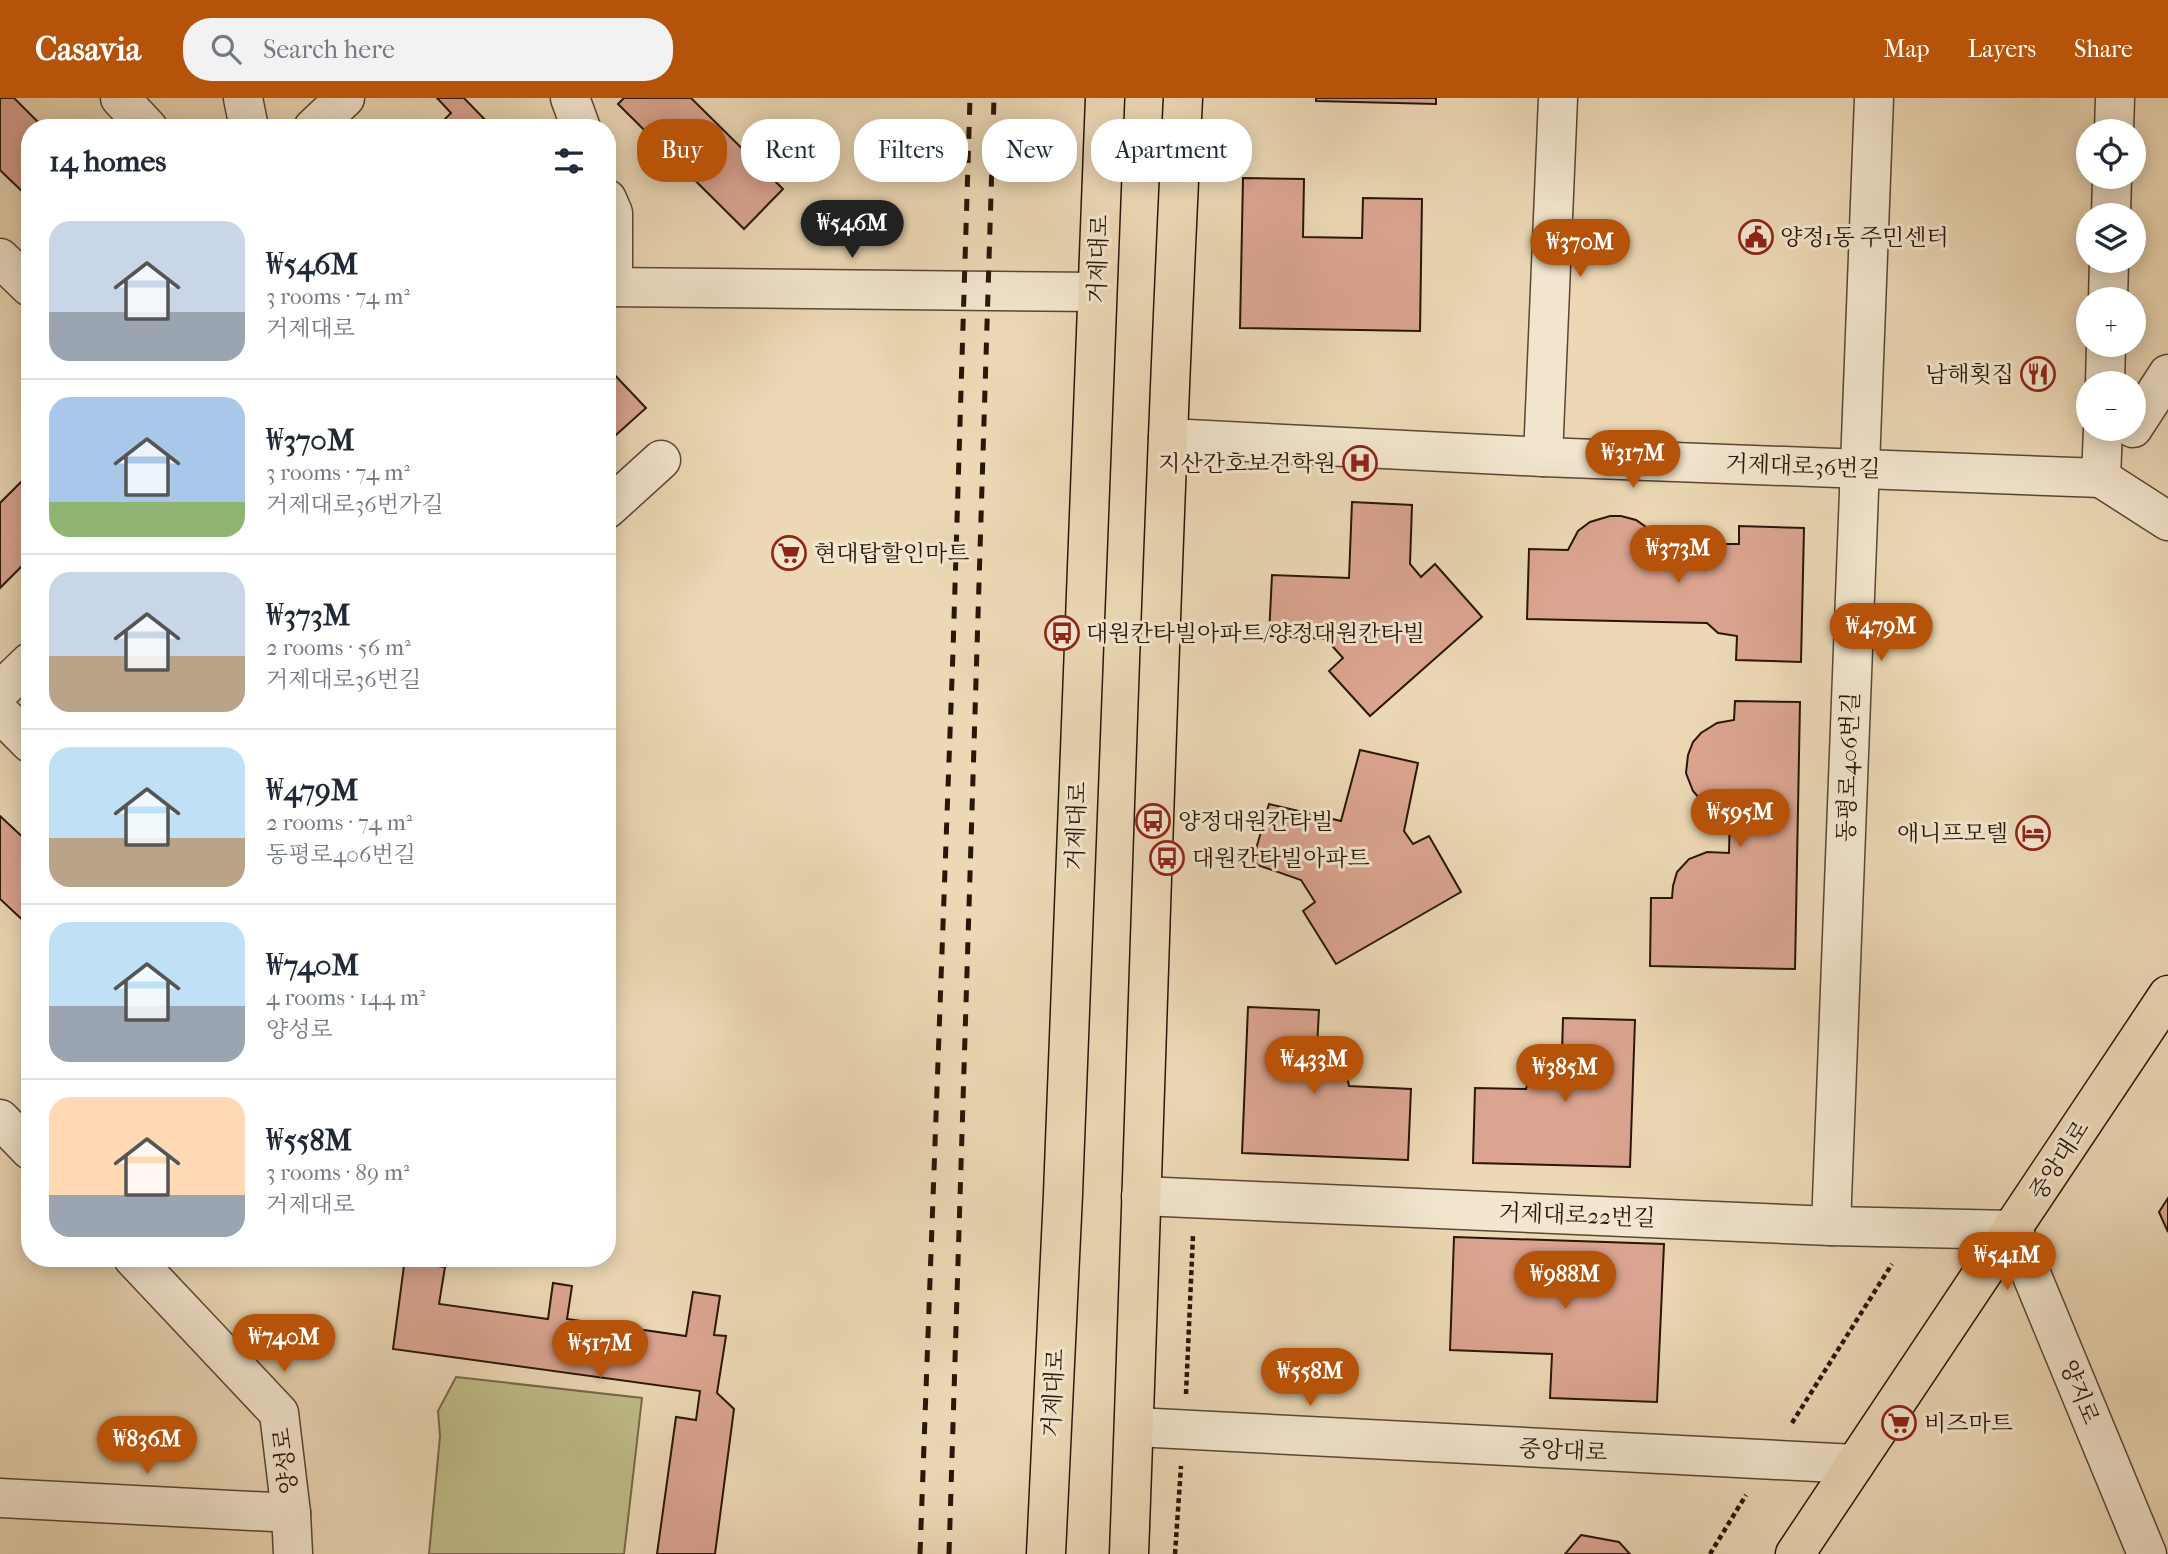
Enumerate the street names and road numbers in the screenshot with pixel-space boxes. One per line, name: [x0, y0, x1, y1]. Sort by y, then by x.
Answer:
street label: 거제대로: [1083, 214, 1114, 304]
street label: 거제대로36번길: [1725, 450, 1881, 483]
street label: 동평로406번길: [1832, 692, 1865, 842]
street label: 거제대로: [1061, 781, 1092, 871]
street label: 중앙대로: [2024, 1116, 2095, 1205]
street label: 거제대로22번길: [1498, 1199, 1656, 1232]
street label: 거제대로: [1038, 1348, 1069, 1438]
street label: 양지로: [2055, 1356, 2105, 1428]
street label: 양성로: [268, 1426, 303, 1496]
street label: 중앙대로: [1518, 1435, 1608, 1466]

